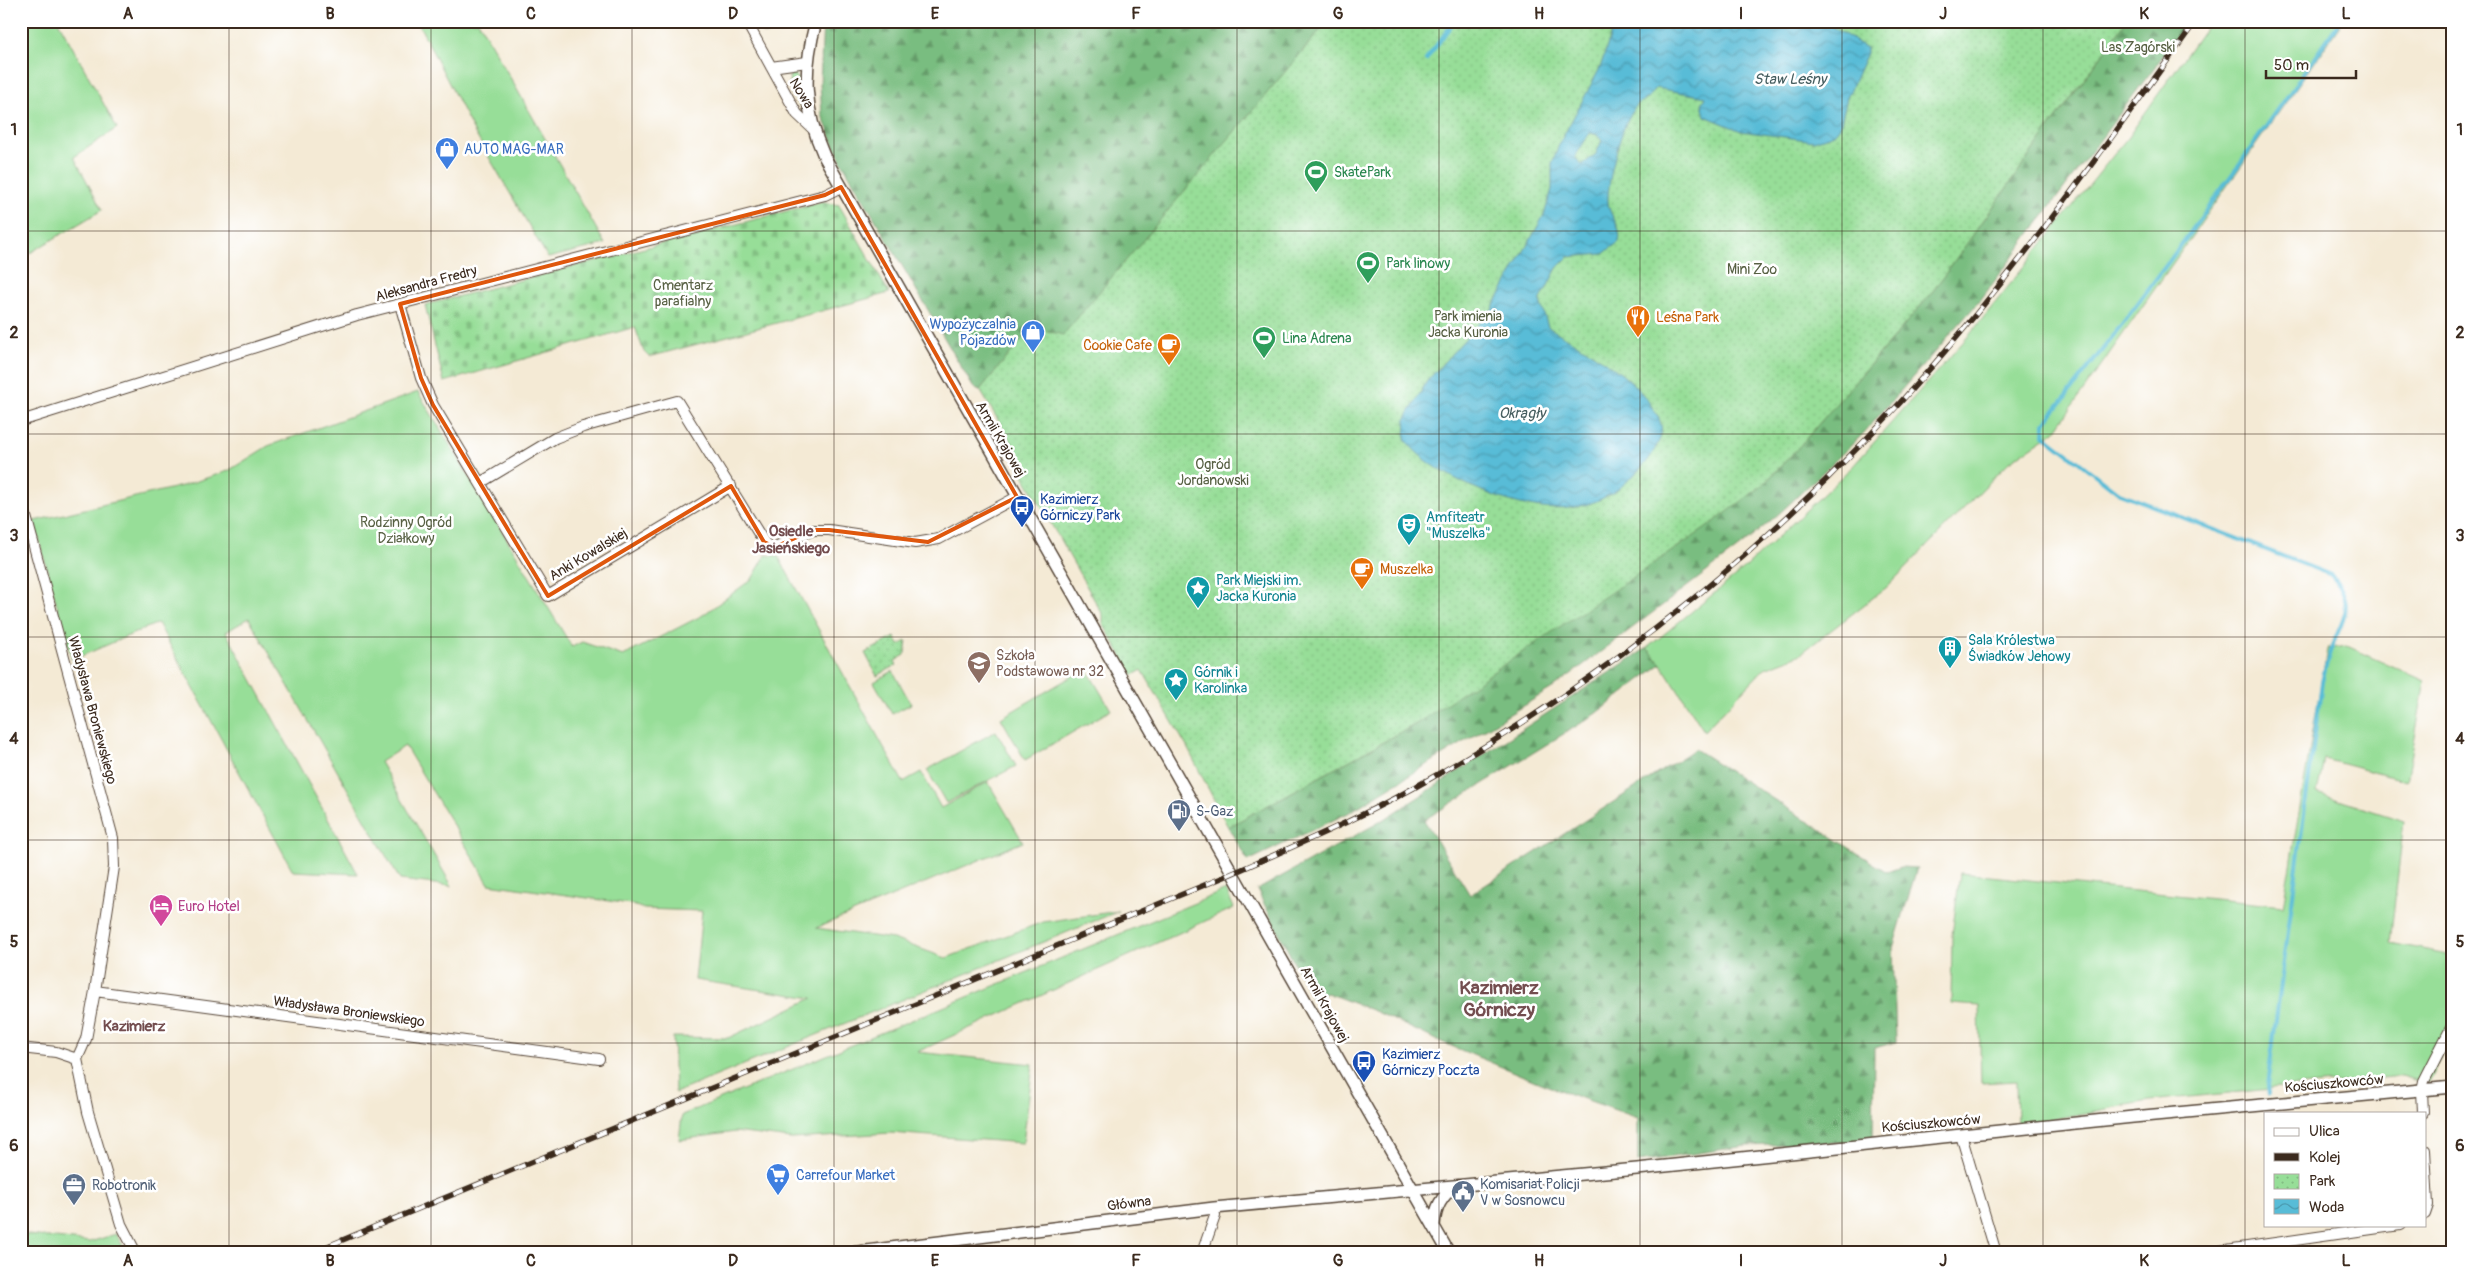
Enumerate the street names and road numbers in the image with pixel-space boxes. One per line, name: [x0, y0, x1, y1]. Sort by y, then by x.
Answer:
street label: Nowa: [786, 75, 817, 112]
street label: Aleksandra Fredry: [373, 262, 479, 305]
street label: Armii Krajowej: [972, 398, 1029, 480]
street label: Anki Kowalskiej: [546, 524, 630, 584]
street label: Władysława Broniewskiego: [65, 634, 121, 787]
street label: Armii Krajowej: [1297, 963, 1353, 1045]
street label: Władysława Broniewskiego: [272, 992, 426, 1031]
street label: Kościuszkowców: [2284, 1071, 2385, 1096]
street label: Kościuszkowców: [1881, 1111, 1982, 1136]
street label: Główna: [1106, 1192, 1152, 1215]

